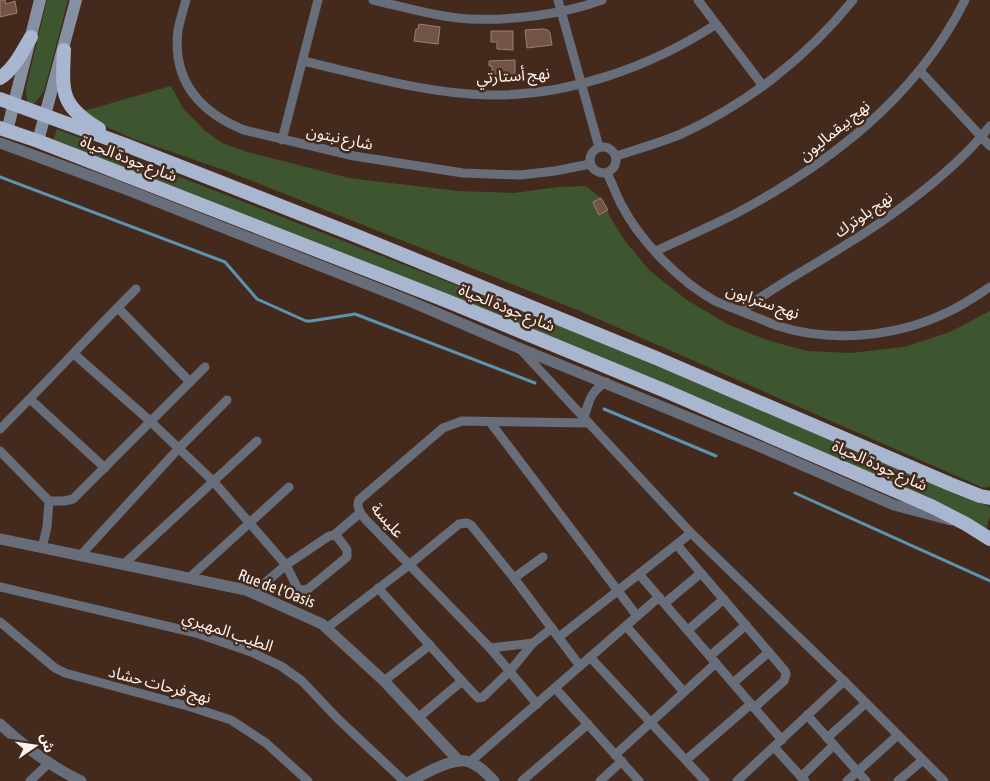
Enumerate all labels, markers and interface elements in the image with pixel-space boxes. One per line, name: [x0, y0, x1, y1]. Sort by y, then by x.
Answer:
street label: نهج أستارتي: [476, 63, 551, 91]
street label: نهج بيقماليون: [795, 96, 875, 167]
street label: شارع نبتون: [304, 121, 375, 157]
street label: شارع جودة الحياة: [77, 131, 180, 188]
street label: نهج بلوترك: [831, 188, 898, 244]
street label: شارع جودة الحياة: [455, 280, 558, 338]
street label: نهج سترابون: [723, 280, 802, 326]
street label: شارع جودة الحياة: [828, 436, 930, 498]
street label: عليسة: [368, 499, 408, 541]
street label: Rue de l'Oasis: [236, 565, 318, 611]
street label: الطيب المهيري: [179, 607, 276, 658]
street label: نهج فرحات حشاد: [106, 662, 213, 710]
north arrow: [10, 721, 60, 771]
text: ش: [38, 732, 58, 754]

